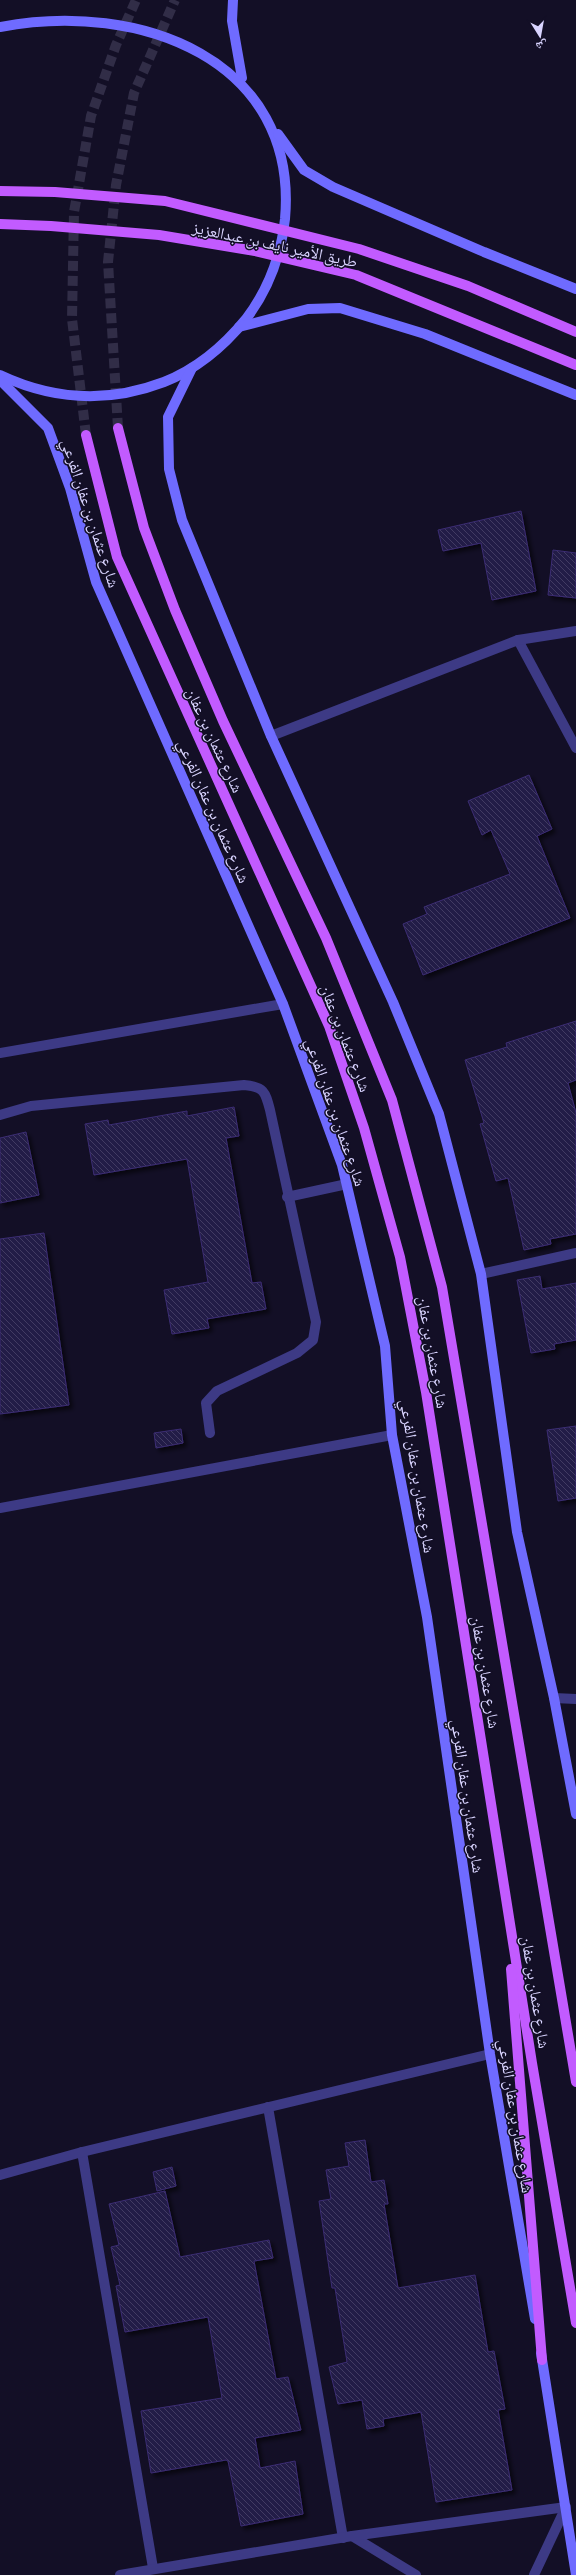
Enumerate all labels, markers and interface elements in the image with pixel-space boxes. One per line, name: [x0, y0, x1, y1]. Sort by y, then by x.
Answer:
north arrow: [520, 16, 560, 56]
text: ش: [534, 37, 549, 52]
street label: طريق الأمير نايف بن عبدالعزيز: [189, 219, 359, 272]
street label: شارع عثمان بن عفان الفرعي: [55, 437, 122, 591]
street label: شارع عثمان بن عفان: [181, 686, 245, 796]
street label: شارع عثمان بن عفان الفرعي: [170, 737, 252, 887]
street label: شارع عثمان بن عفان: [315, 982, 373, 1095]
street label: شارع عثمان بن عفان الفرعي: [298, 1036, 368, 1190]
street label: شارع عثمان بن عفان: [412, 1295, 450, 1410]
street label: شارع عثمان بن عفان الفرعي: [393, 1398, 437, 1555]
street label: شارع عثمان بن عفان: [466, 1615, 502, 1730]
street label: شارع عثمان بن عفان الفرعي: [444, 1718, 486, 1875]
street label: شارع عثمان بن عفان: [516, 1935, 552, 2050]
street label: شارع عثمان بن عفان الفرعي: [491, 2038, 535, 2195]

